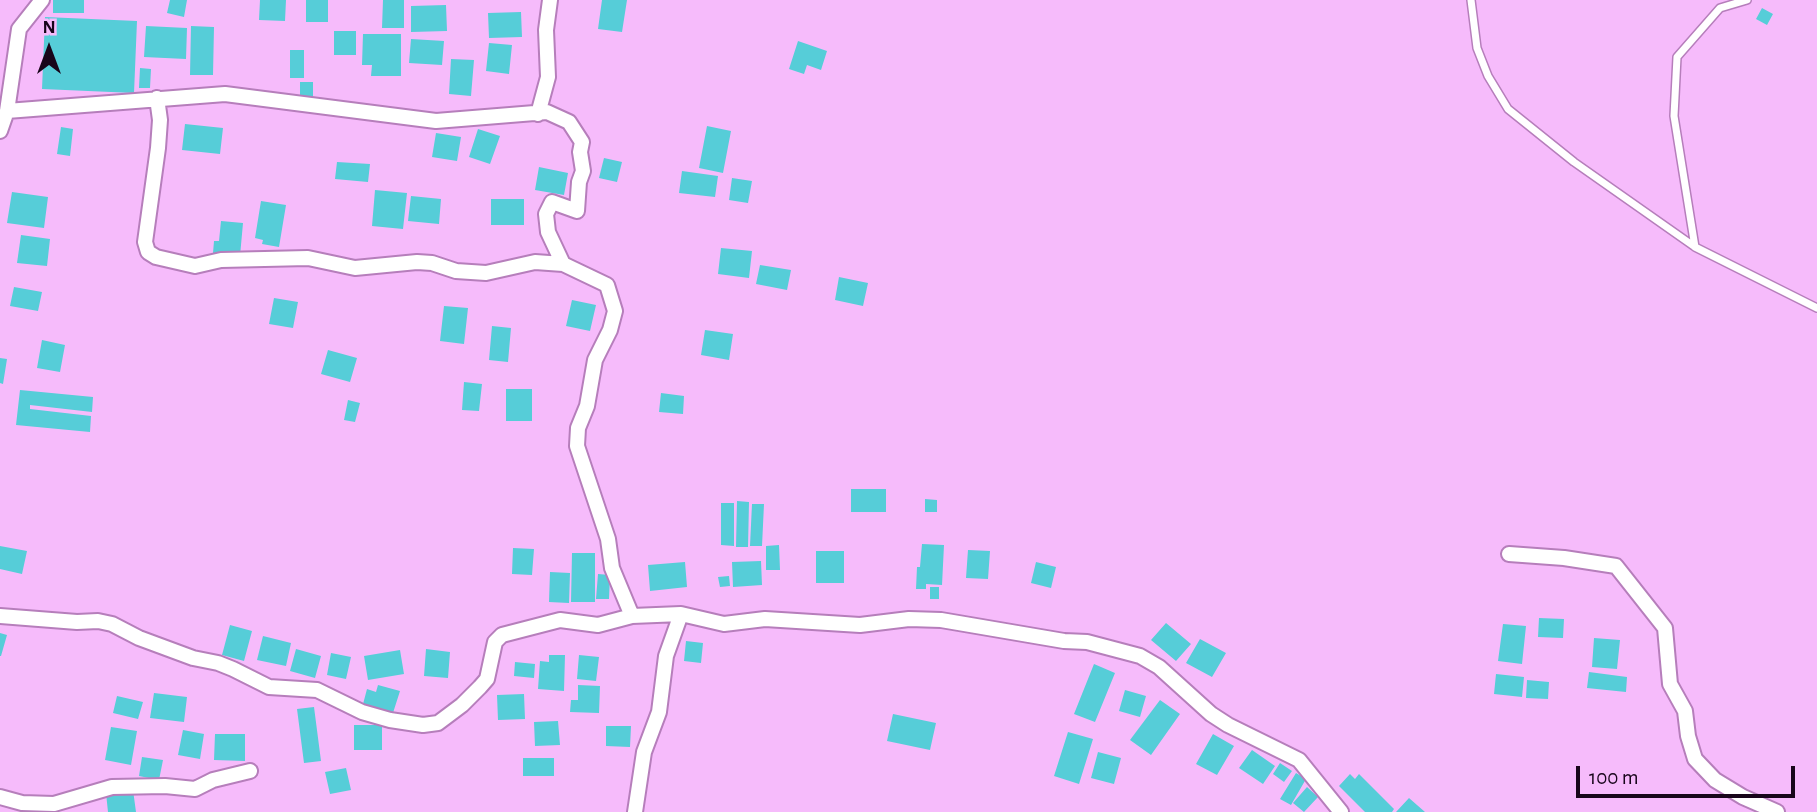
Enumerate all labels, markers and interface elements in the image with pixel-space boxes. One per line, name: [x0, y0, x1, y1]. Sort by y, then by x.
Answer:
north arrow: [14, 14, 84, 84]
text: N: [42, 18, 56, 37]
scale bar: [1579, 752, 1798, 796]
text: 100 m: [1589, 767, 1639, 788]

